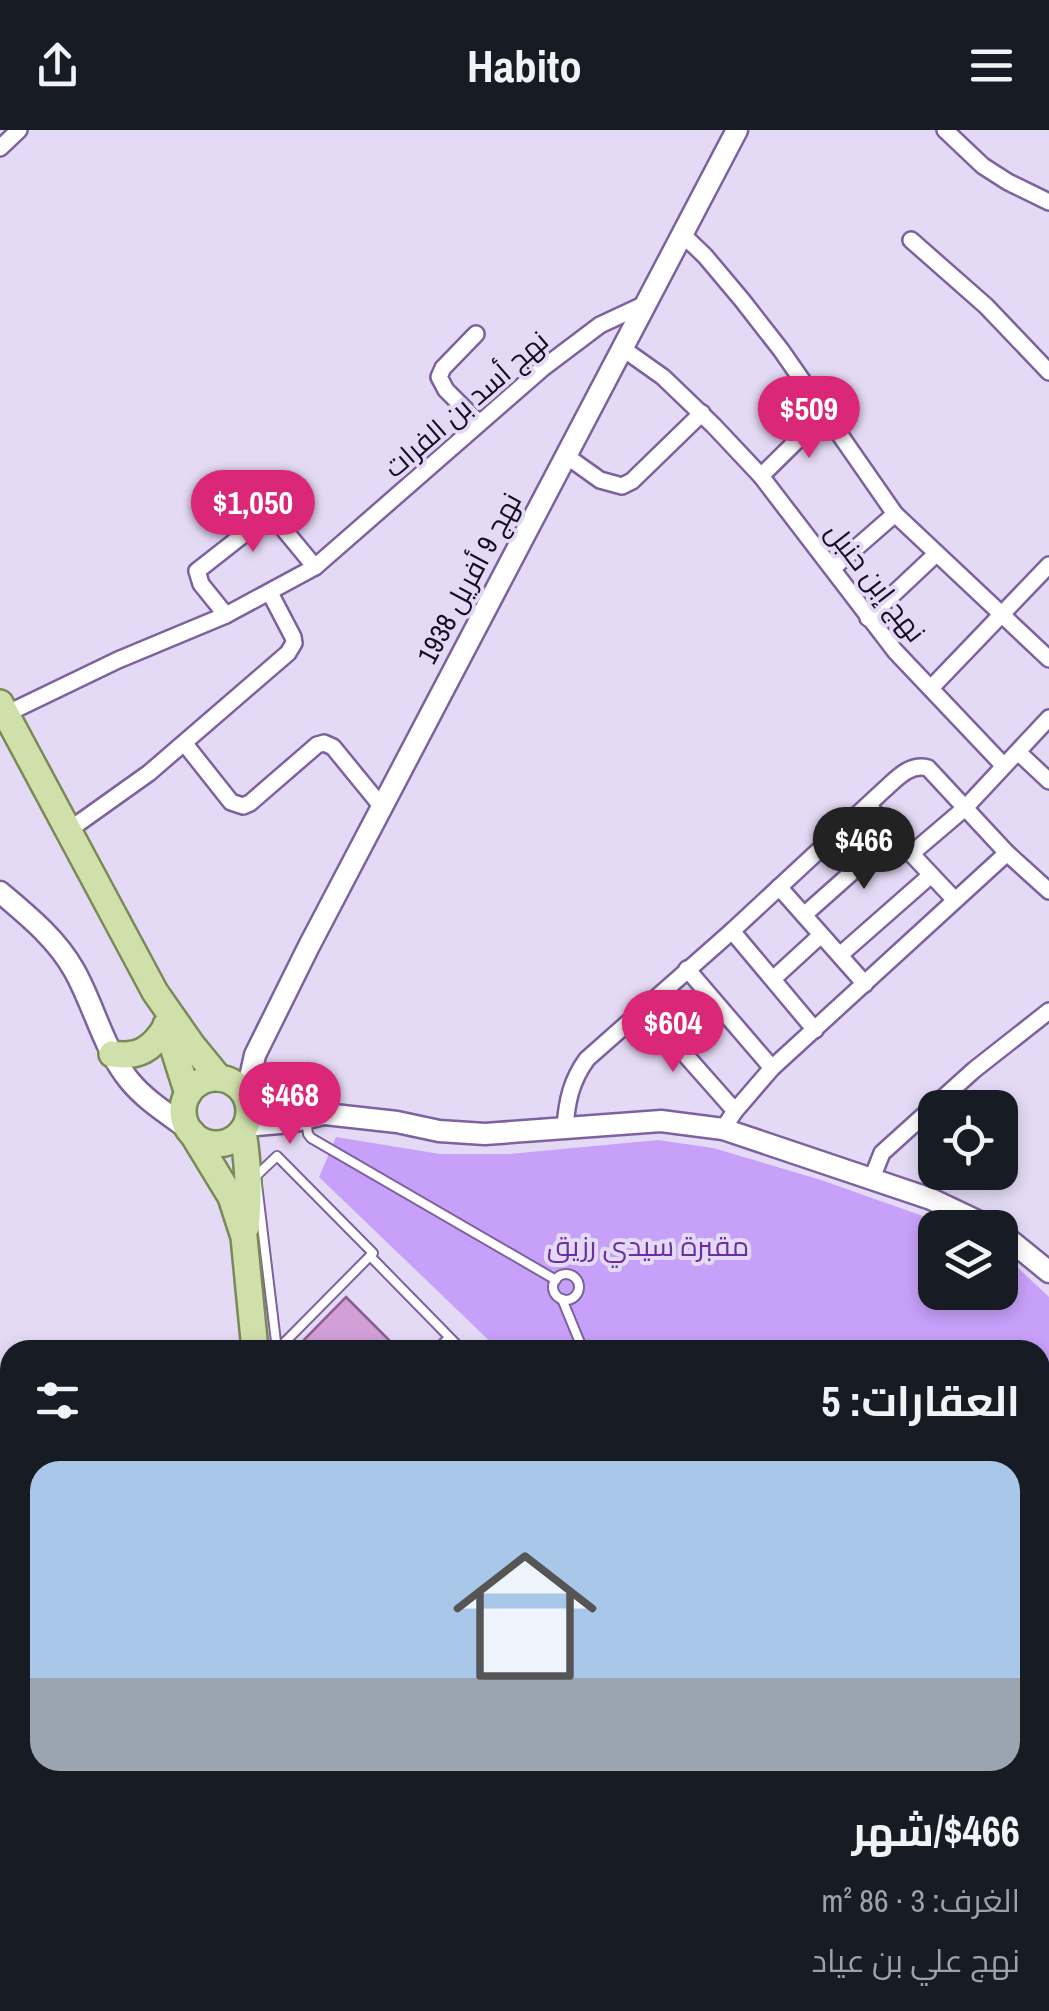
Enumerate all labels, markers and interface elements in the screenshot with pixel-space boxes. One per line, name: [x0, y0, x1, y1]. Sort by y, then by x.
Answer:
text: Habito: [467, 35, 582, 96]
icon: share: [30, 38, 85, 93]
icon: menu: [964, 38, 1019, 93]
street label: نهج أسد بن الفرات: [376, 322, 556, 486]
pin: $509: [750, 376, 868, 461]
text: $509: [780, 387, 838, 430]
pin: $1,050: [172, 470, 334, 555]
text: $1,050: [213, 481, 293, 524]
street label: نهج 9 أفريل 1938: [408, 486, 530, 670]
street label: نهج إبن حنبل: [817, 514, 935, 650]
pin: $466: [805, 807, 923, 892]
text: $466: [835, 818, 893, 861]
pin: $604: [614, 990, 732, 1075]
text: $604: [644, 1001, 702, 1044]
pin: $468: [231, 1062, 349, 1147]
text: $468: [261, 1073, 319, 1116]
map controls: [918, 1090, 1018, 1310]
button: locate: [918, 1090, 1018, 1190]
button: layers: [918, 1210, 1018, 1310]
park label: مقبرة سيدي رزيق: [547, 1227, 749, 1268]
icon: filters: [30, 1373, 85, 1428]
text: العقارات: 5: [821, 1373, 1020, 1429]
icon: home: [435, 1526, 615, 1706]
text: $466/شهر: [852, 1803, 1020, 1859]
text: الغرف: 3 · 86 m²: [821, 1879, 1020, 1922]
text: نهج علي بن عياد: [812, 1939, 1020, 1982]

